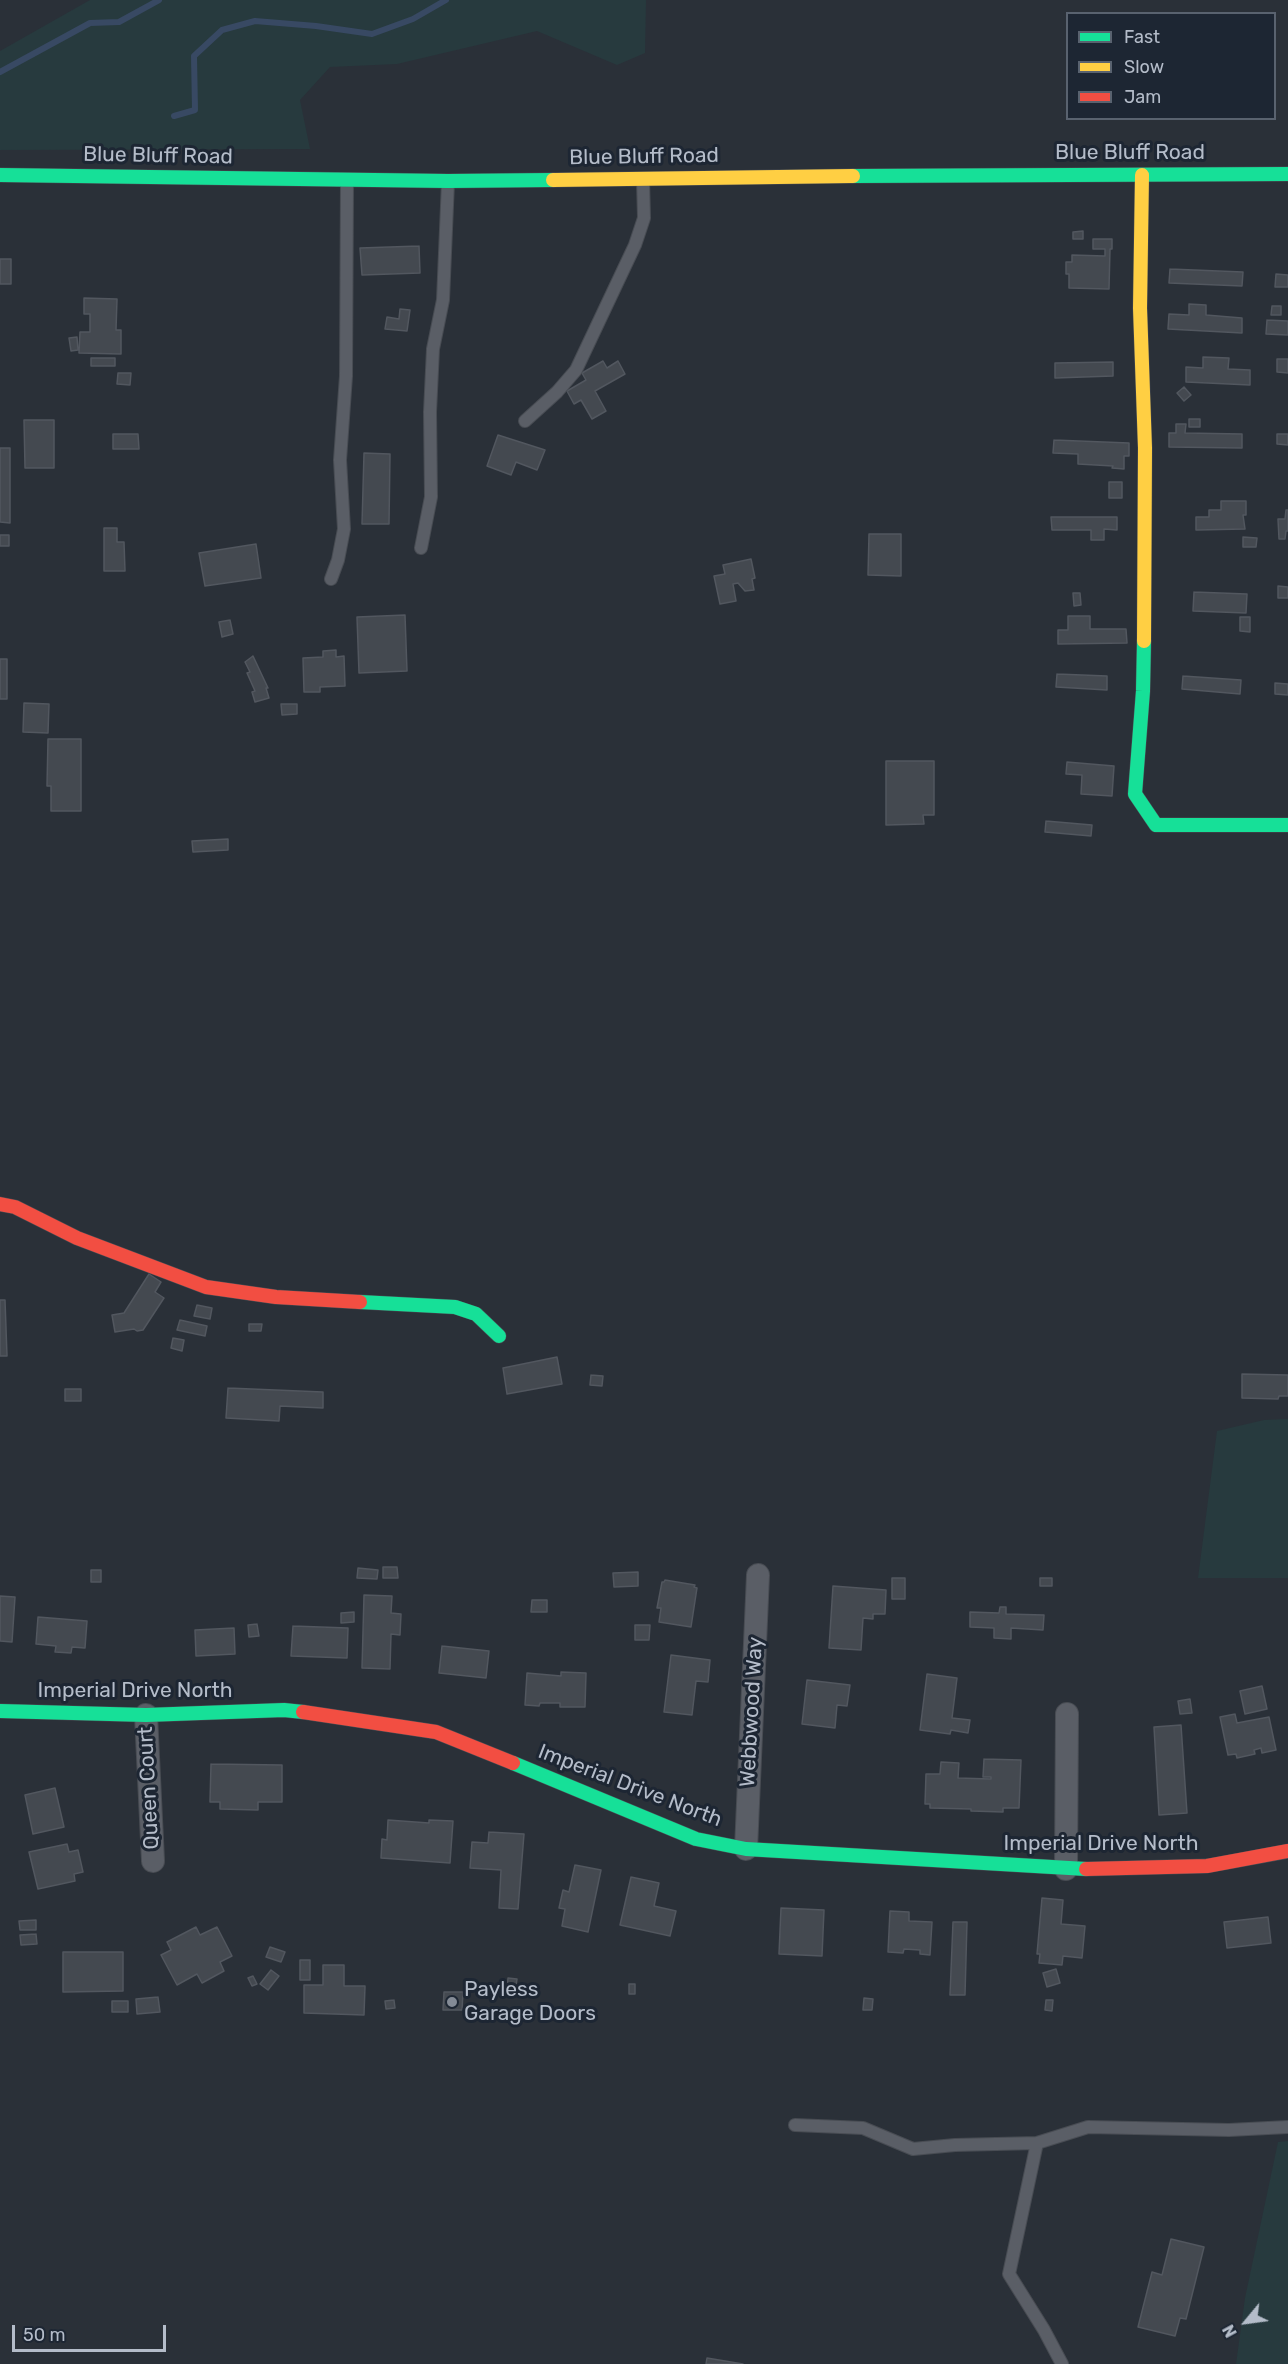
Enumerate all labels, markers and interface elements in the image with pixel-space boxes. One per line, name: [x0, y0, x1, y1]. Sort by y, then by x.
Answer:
legend: [1066, 12, 1276, 120]
text: Fast: [1124, 26, 1160, 48]
text: Slow: [1124, 56, 1164, 78]
text: Jam: [1124, 86, 1161, 108]
street label: Blue Bluff Road: [1055, 140, 1205, 166]
street label: Blue Bluff Road: [83, 142, 233, 170]
street label: Blue Bluff Road: [569, 143, 719, 171]
street label: Webbwood Way: [735, 1636, 769, 1788]
street label: Imperial Drive North: [38, 1678, 232, 1704]
street label: Queen Court: [133, 1726, 165, 1850]
street label: Imperial Drive North: [535, 1739, 725, 1833]
street label: Imperial Drive North: [1004, 1831, 1198, 1857]
place label: Payless Garage Doors: [464, 1977, 596, 2027]
marker: Payless Garage Doors: [445, 1995, 459, 2009]
north arrow: [1216, 2292, 1276, 2352]
scale bar: [15, 2313, 170, 2351]
text: N: [1219, 2321, 1241, 2341]
text: 50 m: [23, 2324, 66, 2346]

